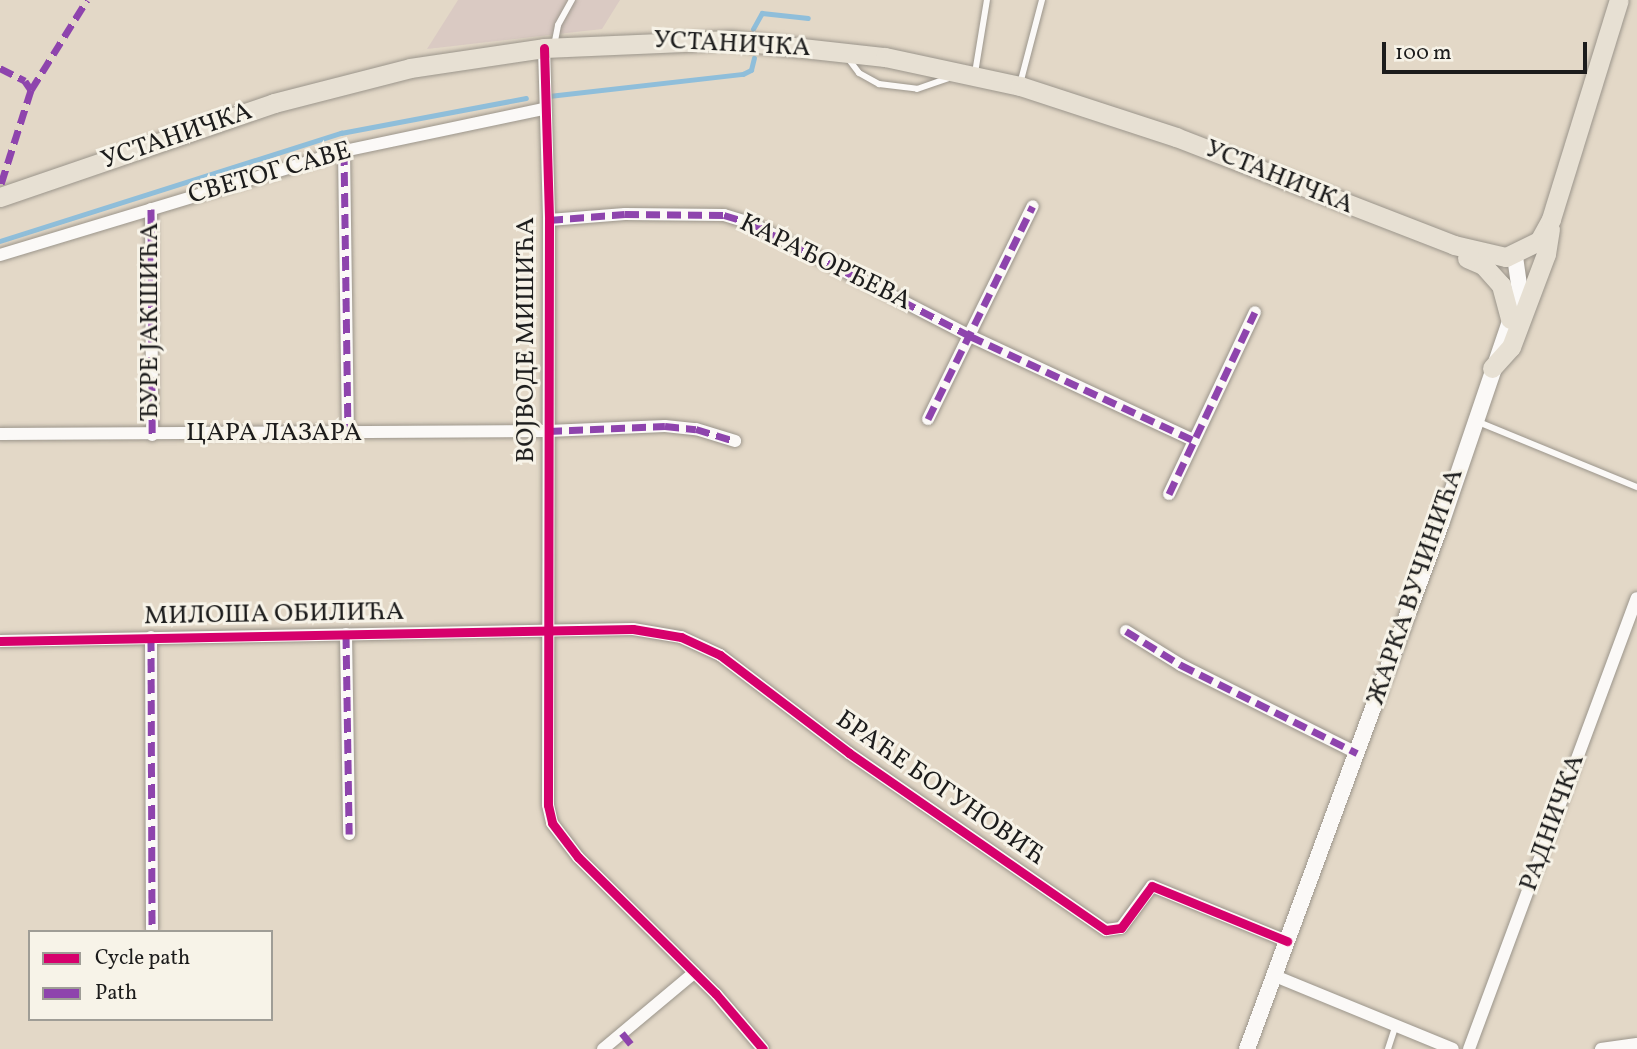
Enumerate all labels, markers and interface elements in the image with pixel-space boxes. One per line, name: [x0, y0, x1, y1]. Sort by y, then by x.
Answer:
street label: УСТАНИЧКА: [653, 25, 811, 65]
scale bar: [1385, 28, 1590, 72]
text: 100 m: [1395, 39, 1452, 68]
street label: УСТАНИЧКА: [98, 97, 256, 177]
street label: УСТАНИЧКА: [1200, 134, 1358, 222]
street label: СВЕТОГ САВЕ: [185, 136, 355, 212]
street label: КАРАЂОРЂЕВА: [734, 208, 916, 318]
street label: ВОЈВОДЕ МИШИЋА: [511, 217, 543, 463]
street label: ЂУРЕ ЈАКШИЋА: [135, 222, 167, 422]
street label: ЦАРА ЛАЗАРА: [186, 418, 362, 450]
street label: ЖАРКА ВУЧИНИЋА: [1361, 465, 1471, 709]
street label: МИЛОША ОБИЛИЋА: [144, 597, 404, 633]
street label: БРАЋЕ БОГУНОВИЋ: [829, 705, 1051, 873]
street label: РАДНИЧКА: [1514, 750, 1592, 896]
legend: [28, 930, 273, 1021]
text: Cycle path: [95, 944, 190, 973]
text: Path: [95, 979, 137, 1008]

